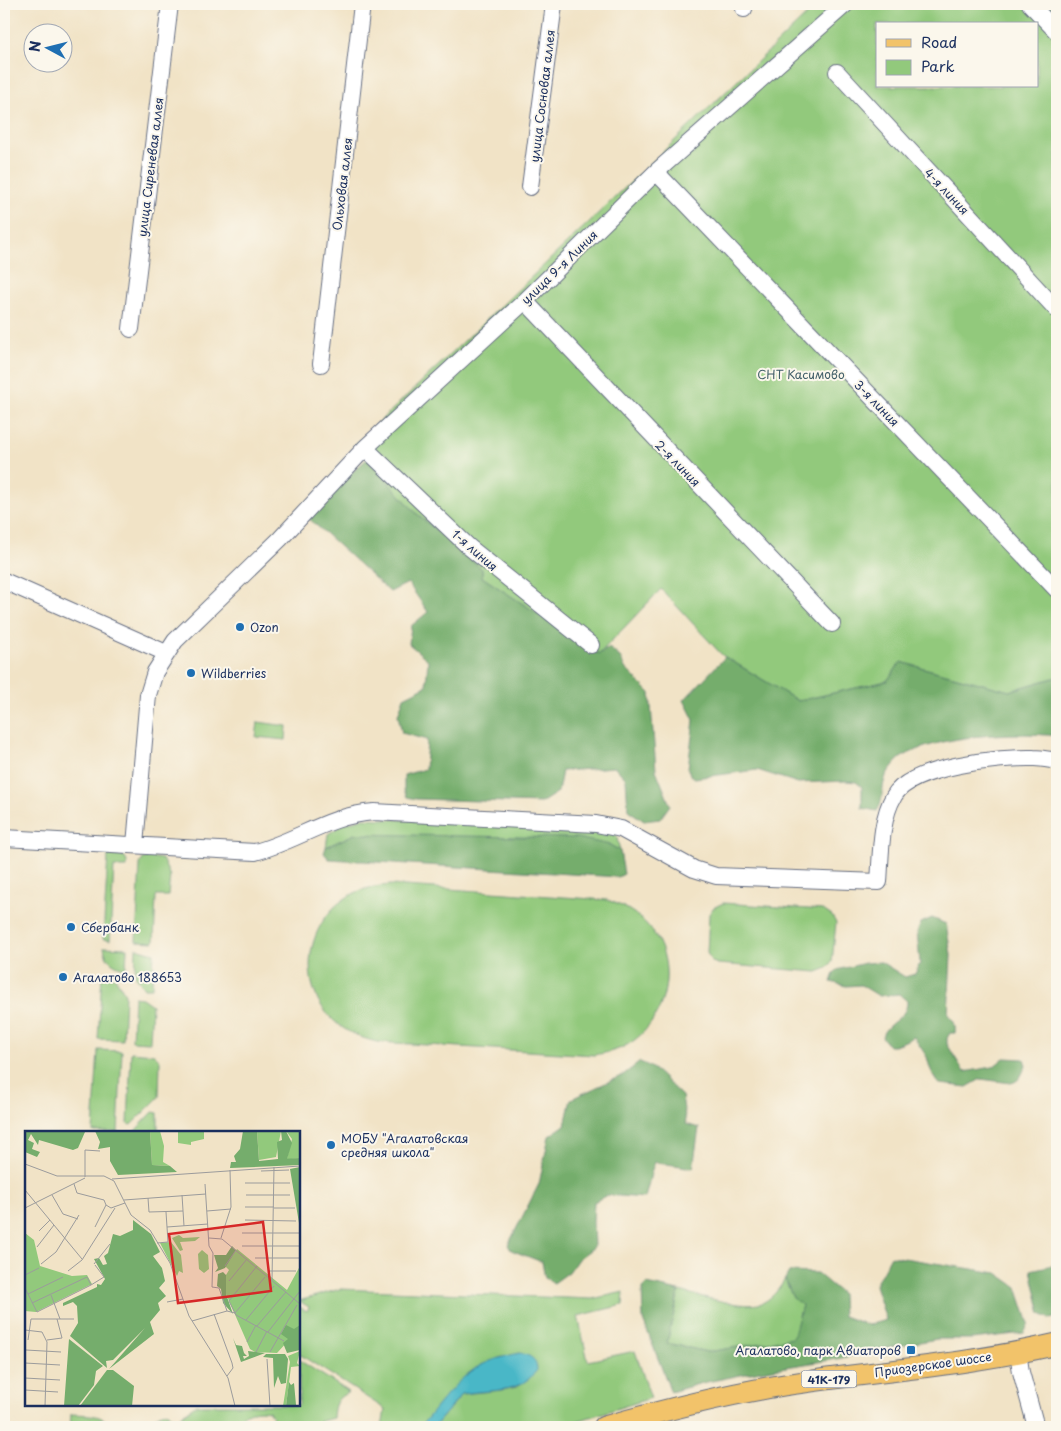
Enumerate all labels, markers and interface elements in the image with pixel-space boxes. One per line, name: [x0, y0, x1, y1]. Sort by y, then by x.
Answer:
north arrow: [22, 22, 72, 72]
legend: [876, 22, 1038, 88]
street label: улица Сосновая аллея: [525, 29, 559, 163]
text: Road: [921, 30, 957, 53]
text: N: [24, 40, 46, 53]
text: Park: [921, 54, 955, 77]
street label: улица Сиреневая аллея: [133, 96, 167, 238]
street label: Ольховая аллея: [327, 137, 357, 231]
street label: 4-я линия: [921, 164, 973, 218]
street label: улица 9-я Линия: [517, 226, 601, 308]
park label: СНТ Касимово: [757, 365, 845, 383]
street label: 3-я линия: [850, 376, 904, 430]
street label: 2-я линия: [651, 436, 705, 490]
street label: 1-я линия: [448, 525, 502, 575]
place label: Ozon: [250, 618, 279, 636]
marker: Ozon: [234, 621, 246, 633]
place label: Wildberries: [201, 664, 267, 682]
marker: Wildberries: [185, 667, 197, 679]
place label: Сбербанк: [81, 918, 140, 936]
marker: Сбербанк: [65, 921, 77, 933]
place label: Агалатово 188653: [73, 968, 182, 986]
marker: Агалатово 188653: [57, 971, 69, 983]
place label: МОБУ "Агалатовская средняя школа": [341, 1129, 469, 1161]
inset map: [25, 1131, 300, 1406]
marker: МОБУ "Агалатовская средняя школа": [325, 1139, 337, 1151]
place label: Агалатово, парк Авиаторов: [735, 1341, 901, 1359]
marker: Агалатово, парк Авиаторов: [905, 1344, 917, 1356]
street label: Приозерское шоссе: [873, 1347, 993, 1381]
road number: 41К-179: [802, 1370, 856, 1388]

